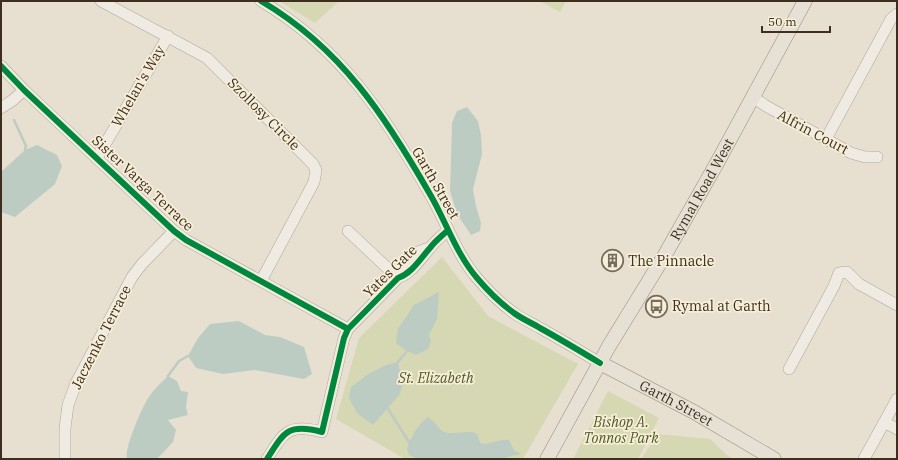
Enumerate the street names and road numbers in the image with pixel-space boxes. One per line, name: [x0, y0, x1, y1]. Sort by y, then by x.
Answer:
street label: Whelan's Way: [107, 42, 169, 130]
street label: Szollosy Circle: [224, 74, 304, 154]
street label: Alfrin Court: [774, 106, 852, 158]
street label: Sister Varga Terrace: [88, 131, 198, 235]
street label: Rymal Road West: [666, 135, 738, 244]
street label: Garth Street: [408, 144, 464, 222]
street label: Yates Gate: [359, 241, 421, 301]
street label: Jaczenko Terrace: [67, 282, 135, 392]
street label: Garth Street: [636, 376, 716, 430]

